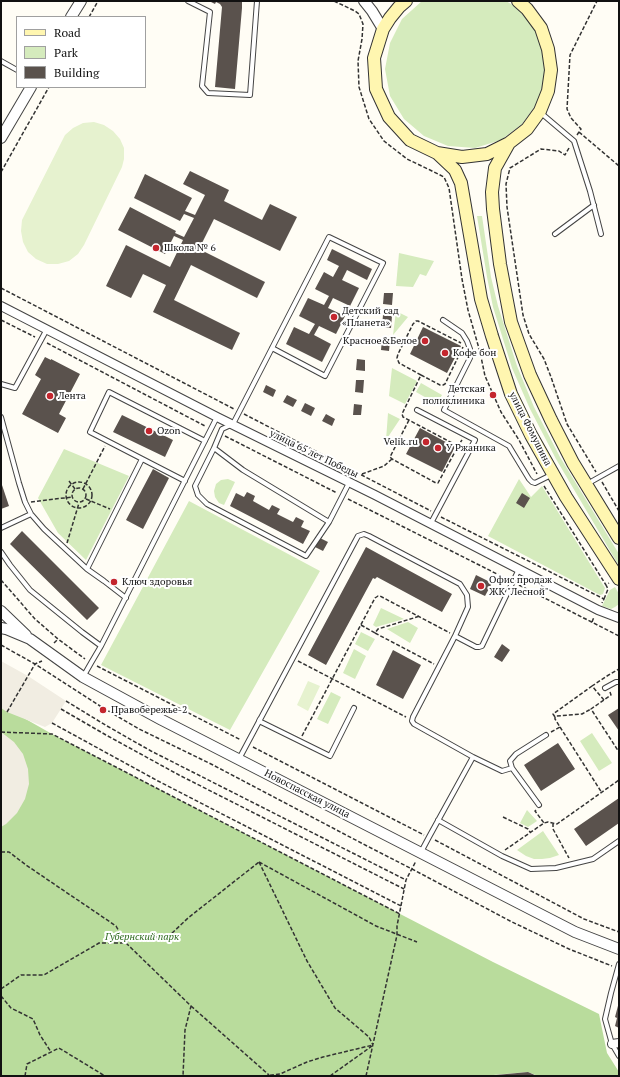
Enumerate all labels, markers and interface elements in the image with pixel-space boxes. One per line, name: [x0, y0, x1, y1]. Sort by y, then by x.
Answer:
legend: [16, 16, 146, 88]
text: Road: [54, 25, 81, 40]
text: Park: [54, 45, 78, 60]
text: Building: [54, 65, 99, 80]
place label: Школа № 6: [164, 242, 216, 254]
marker: Школа № 6: [151, 243, 161, 253]
place label: Детский сад «Планета»: [342, 305, 399, 328]
marker: Детский сад «Планета»: [329, 312, 339, 322]
place label: Красное&Белое: [343, 335, 417, 347]
marker: Красное&Белое: [420, 336, 430, 346]
place label: Кофе бон: [453, 347, 496, 359]
marker: Кофе бон: [440, 348, 450, 358]
place label: Детская поликлиника: [422, 383, 485, 406]
place label: Лента: [58, 390, 86, 402]
marker: Детская поликлиника: [488, 390, 498, 400]
street label: улица Фомушина: [506, 390, 554, 468]
marker: Лента: [45, 391, 55, 401]
place label: Ozon: [157, 425, 180, 437]
marker: Ozon: [144, 426, 154, 436]
street label: улица 65 лет Победы: [268, 427, 360, 481]
place label: Velik.ru: [383, 436, 418, 448]
marker: Velik.ru: [421, 437, 431, 447]
place label: У Ржаника: [446, 442, 496, 454]
marker: У Ржаника: [433, 443, 443, 453]
place label: Офис продаж ЖК "Лесной": [489, 574, 552, 598]
place label: Ключ здоровья: [122, 576, 192, 588]
marker: Ключ здоровья: [109, 577, 119, 587]
marker: Офис продаж ЖК "Лесной": [476, 581, 486, 591]
place label: Правобережье-2: [111, 704, 187, 716]
marker: Правобережье-2: [98, 705, 108, 715]
street label: Новоспасская улица: [262, 767, 352, 821]
park label: Губернский парк: [105, 931, 179, 943]

